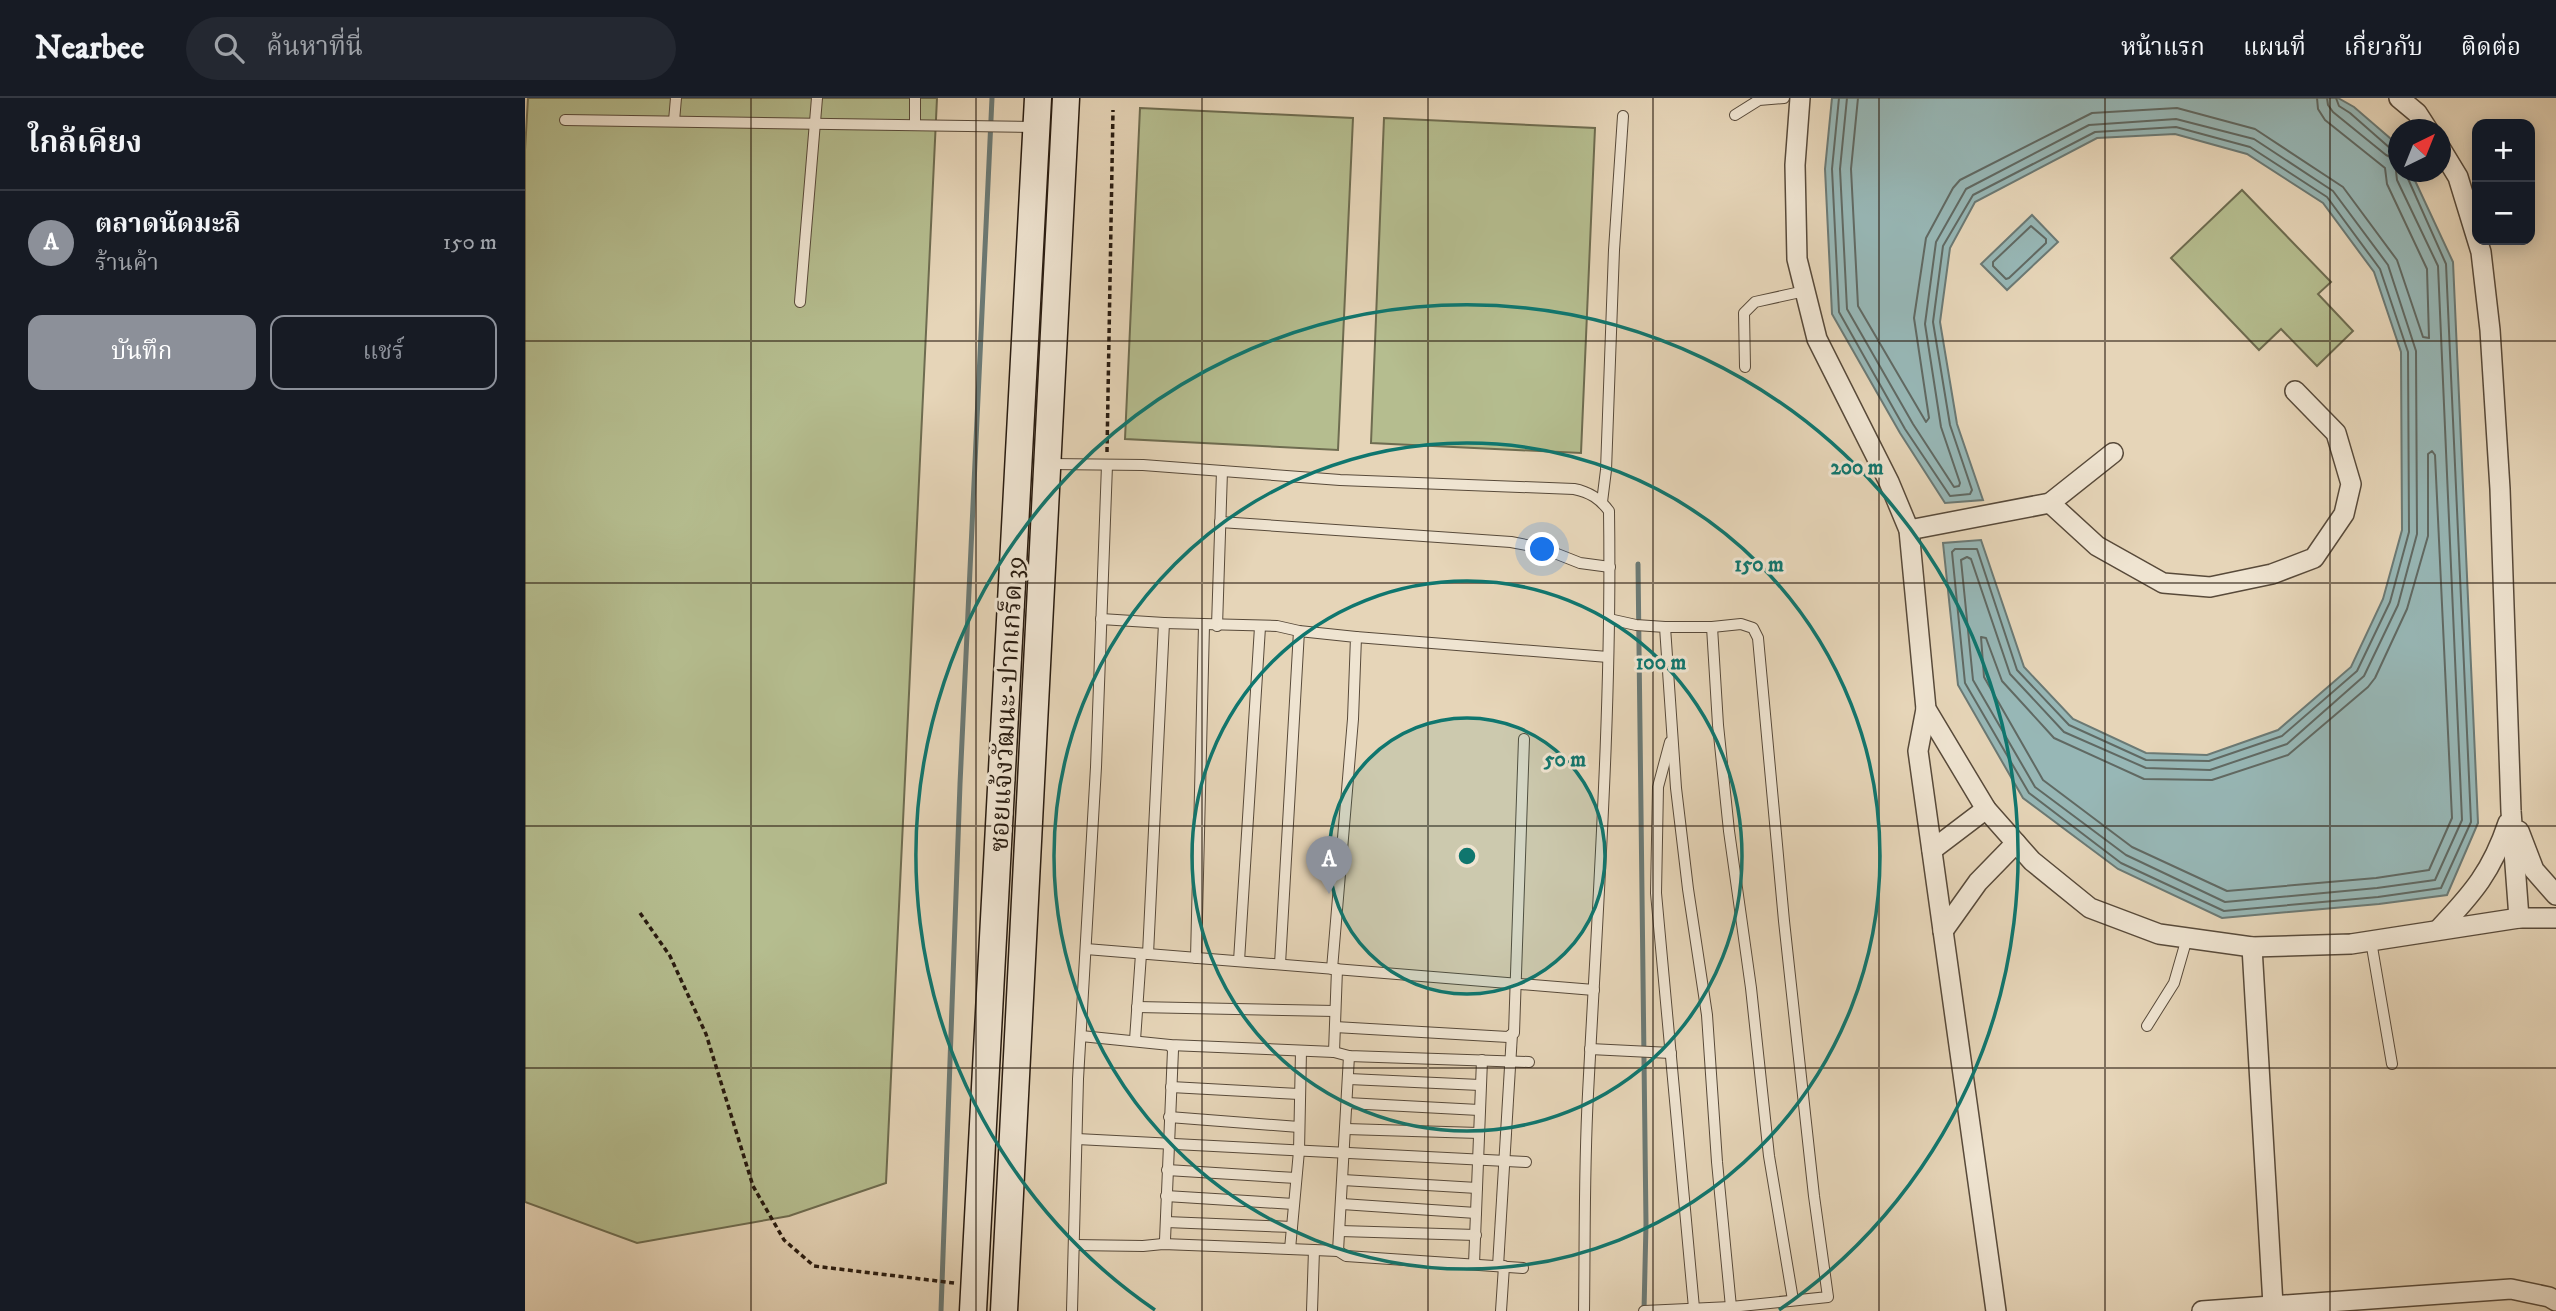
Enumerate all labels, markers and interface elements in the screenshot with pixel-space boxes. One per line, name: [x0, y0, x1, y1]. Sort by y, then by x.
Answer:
search box: [186, 17, 676, 80]
text: Nearbee: [35, 28, 144, 69]
icon: search: [210, 29, 248, 67]
text: ค้นหาที่นี่: [266, 31, 363, 64]
text: หน้าแรก: [2121, 33, 2205, 63]
text: แผนที่: [2243, 33, 2306, 63]
text: เกี่ยวกับ: [2344, 33, 2423, 63]
text: ติดต่อ: [2461, 33, 2521, 63]
north arrow: [2388, 119, 2451, 182]
map controls: [2472, 119, 2535, 245]
button: +: [2472, 119, 2535, 182]
text: ใกล้เคียง: [28, 125, 142, 162]
button: −: [2472, 182, 2535, 245]
text: ตลาดนัดมะลิ: [95, 208, 241, 241]
text: A: [44, 228, 58, 257]
text: 150 m: [443, 228, 497, 257]
text: ร้านค้า: [95, 249, 159, 278]
button: บันทึก: [28, 315, 256, 390]
button: แชร์: [270, 315, 497, 390]
text: 200 m: [1830, 455, 1884, 481]
your location: [1525, 532, 1559, 566]
text: 150 m: [1734, 552, 1784, 578]
street label: ซอยแจ้งวัฒนะ-ปากเกร็ด 39: [983, 555, 1032, 853]
text: 100 m: [1636, 650, 1686, 676]
text: 50 m: [1543, 747, 1586, 773]
pin: A: [1306, 836, 1352, 894]
centre of rings: [1455, 844, 1479, 868]

